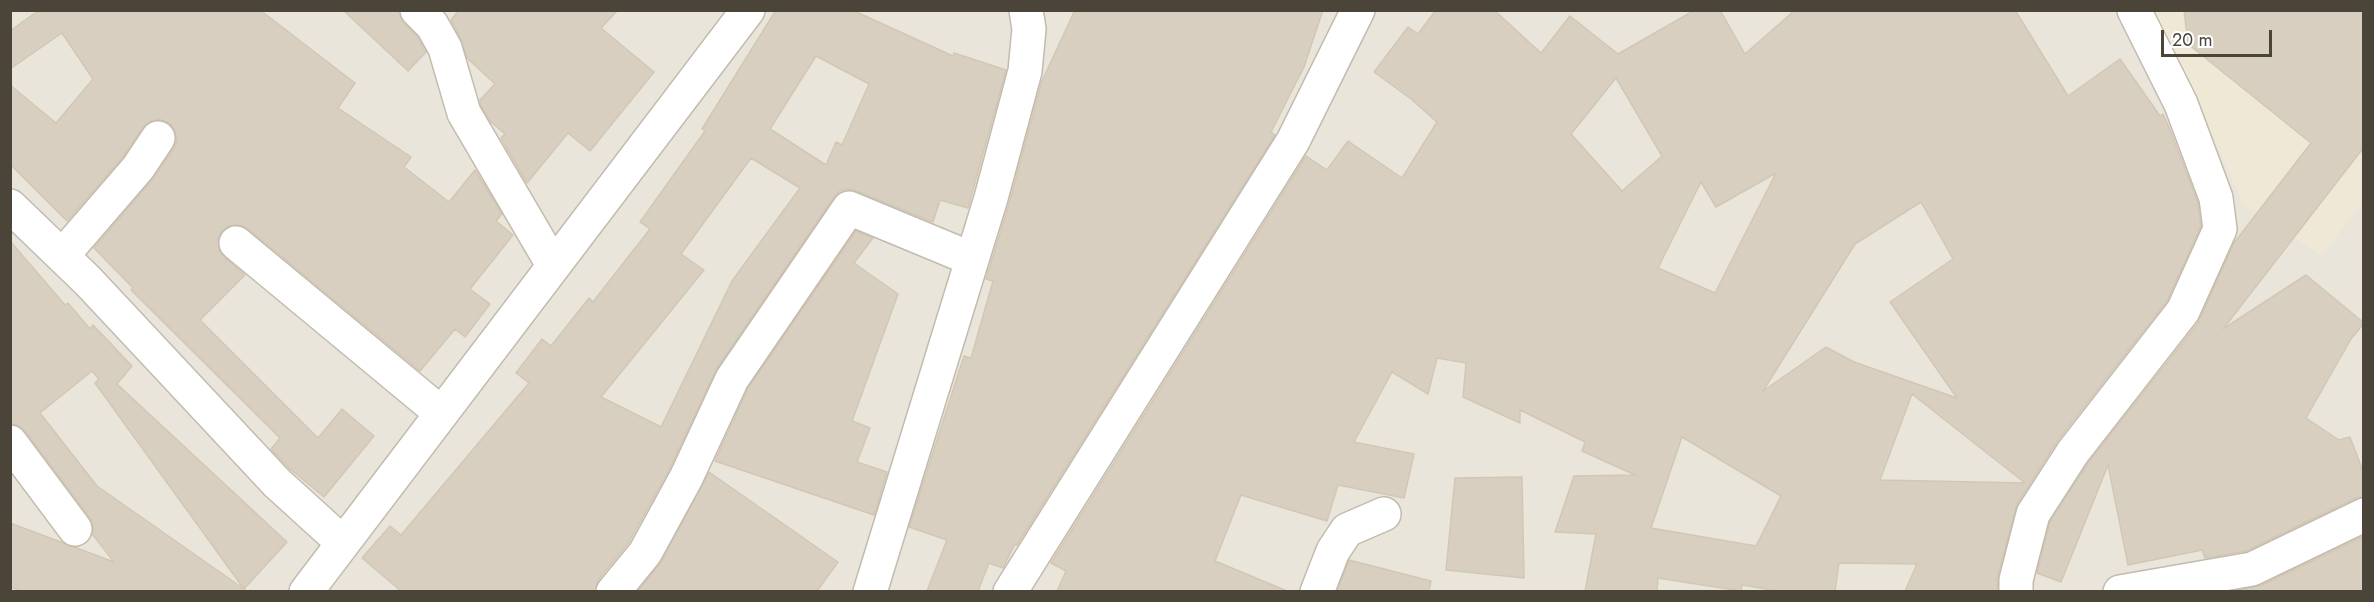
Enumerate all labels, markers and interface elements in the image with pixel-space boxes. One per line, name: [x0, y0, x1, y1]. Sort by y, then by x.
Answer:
scale bar: [2164, 18, 2275, 56]
text: 20 m: [2172, 27, 2212, 53]

